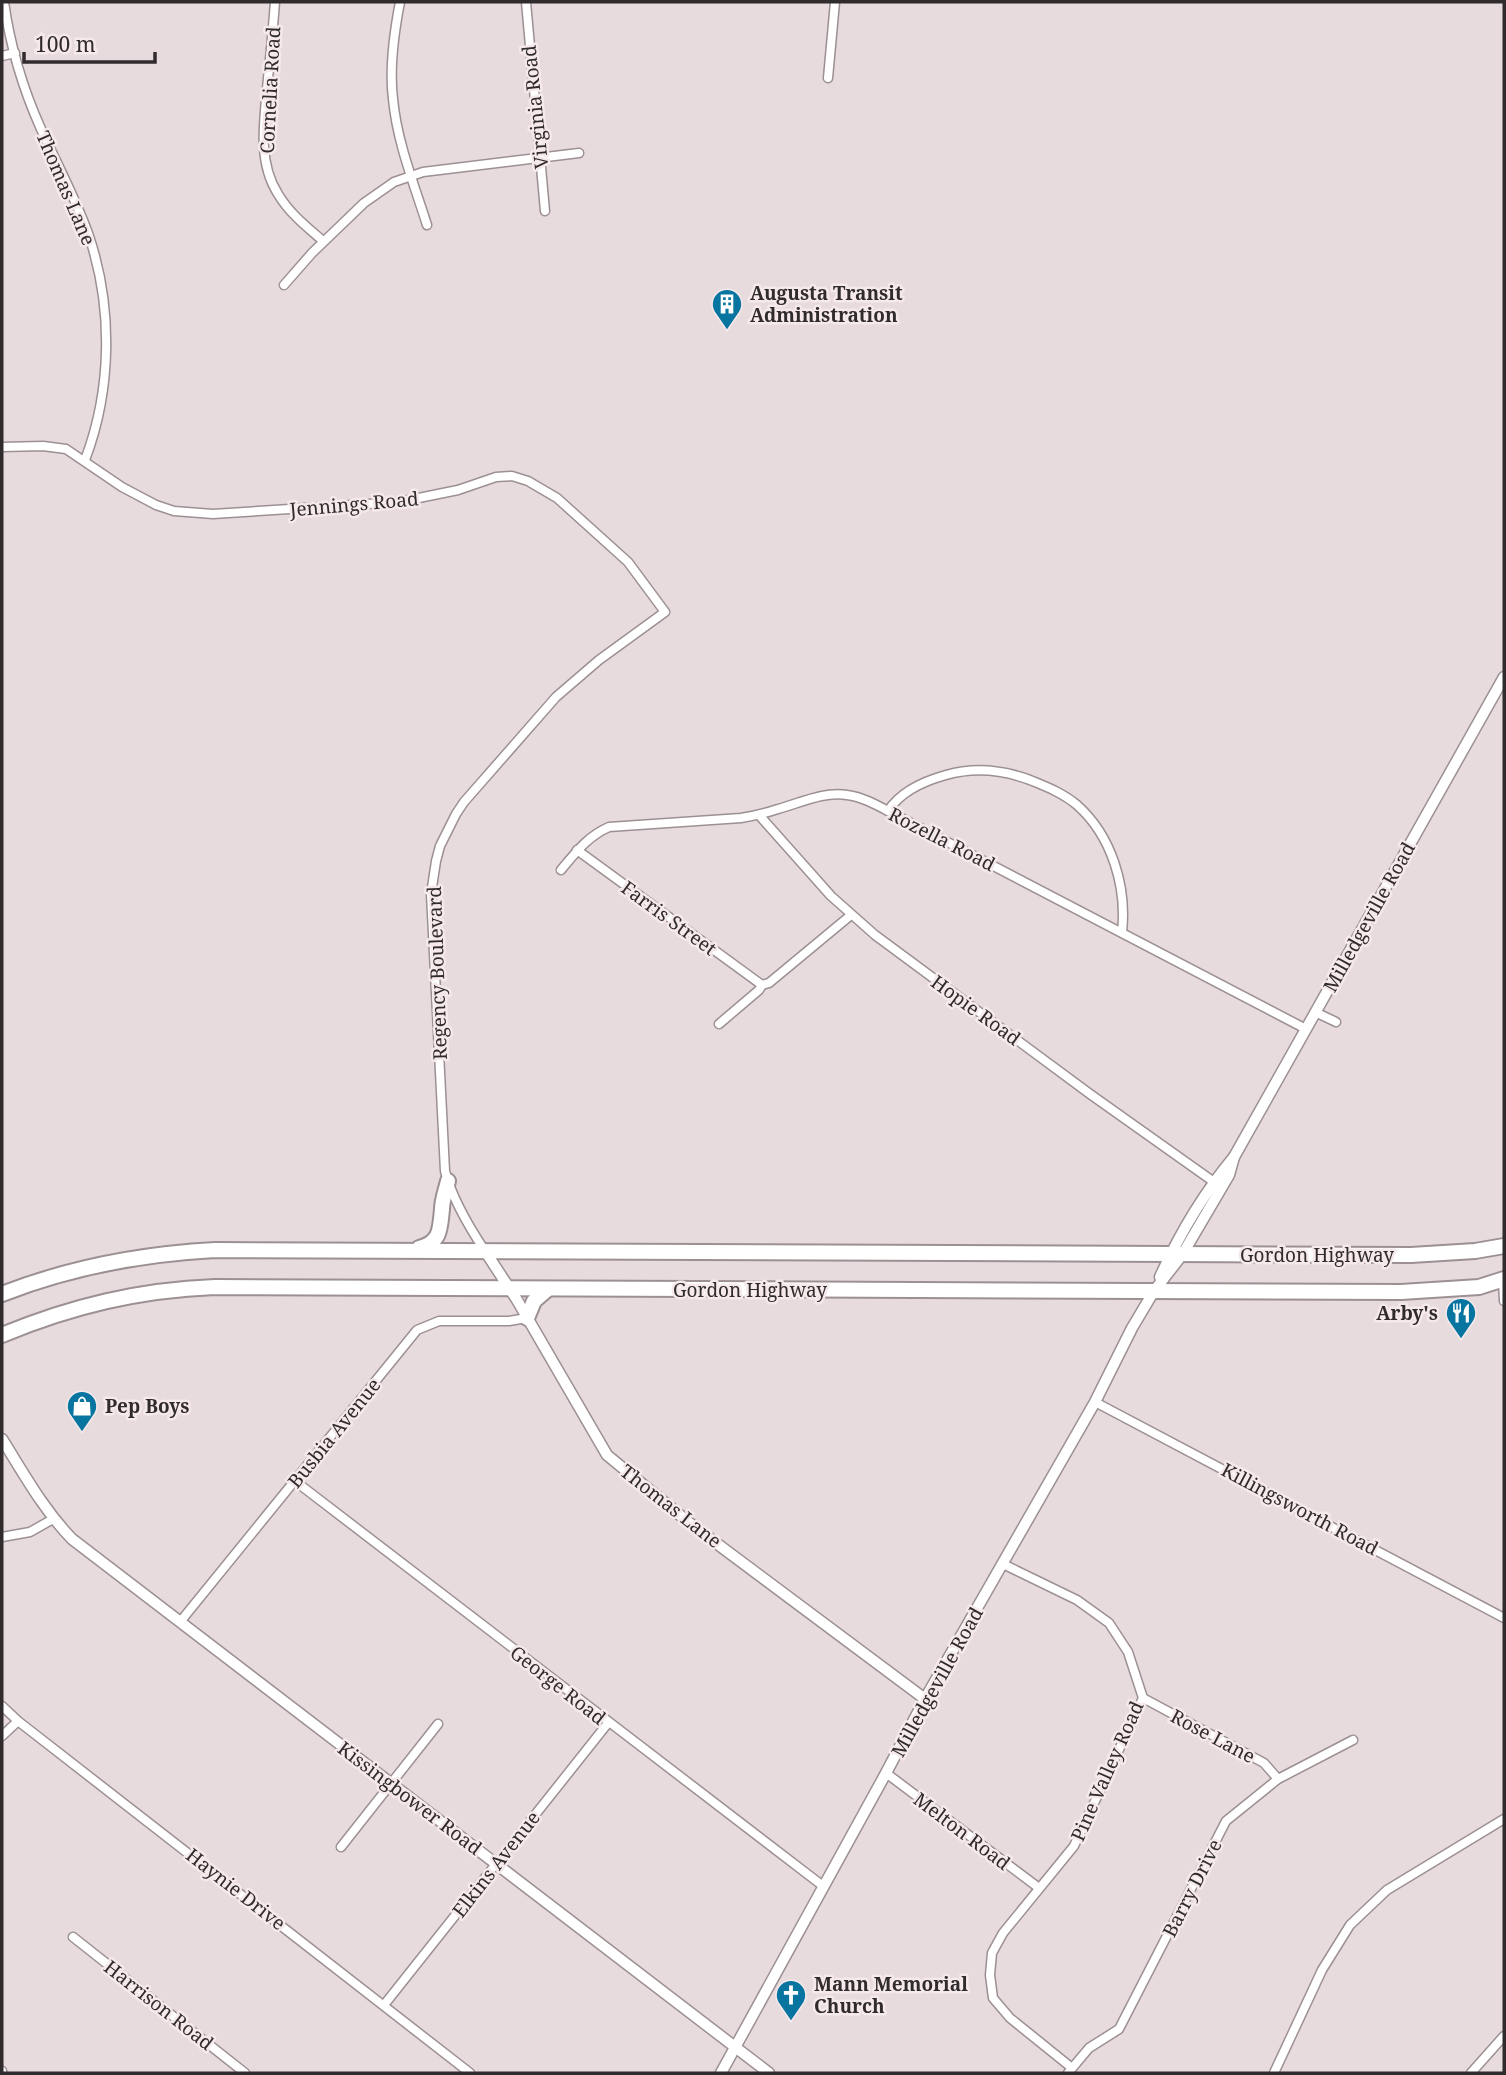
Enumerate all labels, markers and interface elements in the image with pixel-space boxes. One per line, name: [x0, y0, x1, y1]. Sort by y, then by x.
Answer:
scale bar: [24, 21, 156, 65]
street label: Cornelia Road: [254, 25, 286, 154]
text: 100 m: [35, 30, 96, 58]
street label: Virginia Road: [516, 44, 554, 170]
street label: Thomas Lane: [30, 127, 102, 249]
place label: Augusta Transit Administration: [750, 280, 903, 328]
building icon: Augusta Transit Administration: [710, 287, 744, 331]
street label: Jennings Road: [287, 485, 420, 523]
street label: Rozella Road: [884, 801, 1000, 877]
street label: Milledgeville Road: [1317, 837, 1421, 997]
street label: Farris Street: [616, 875, 722, 962]
street label: Regency Boulevard: [421, 885, 453, 1060]
street label: Hopie Road: [926, 969, 1026, 1051]
street label: Gordon Highway: [1240, 1242, 1394, 1268]
street label: Gordon Highway: [673, 1277, 827, 1303]
restaurant icon: Arby's: [1444, 1296, 1478, 1340]
place label: Arby's: [1376, 1300, 1438, 1326]
street label: Busbia Avenue: [282, 1373, 386, 1493]
shop icon: Pep Boys: [65, 1389, 99, 1433]
place label: Pep Boys: [105, 1393, 189, 1419]
street label: Killingsworth Road: [1217, 1457, 1383, 1561]
street label: Thomas Lane: [615, 1458, 727, 1554]
street label: Milledgeville Road: [885, 1602, 989, 1762]
street label: George Road: [505, 1639, 611, 1731]
street label: Pine Valley Road: [1064, 1697, 1150, 1845]
street label: Rose Lane: [1166, 1703, 1260, 1769]
street label: Kissingbower Road: [333, 1735, 488, 1861]
street label: Melton Road: [908, 1786, 1016, 1876]
street label: Elkins Avenue: [446, 1805, 546, 1923]
street label: Barry Drive: [1156, 1835, 1228, 1941]
street label: Haynie Drive: [181, 1842, 291, 1936]
street label: Harrison Road: [99, 1954, 219, 2056]
place label: Mann Memorial Church: [814, 1971, 968, 2019]
church icon: Mann Memorial Church: [774, 1978, 808, 2022]

